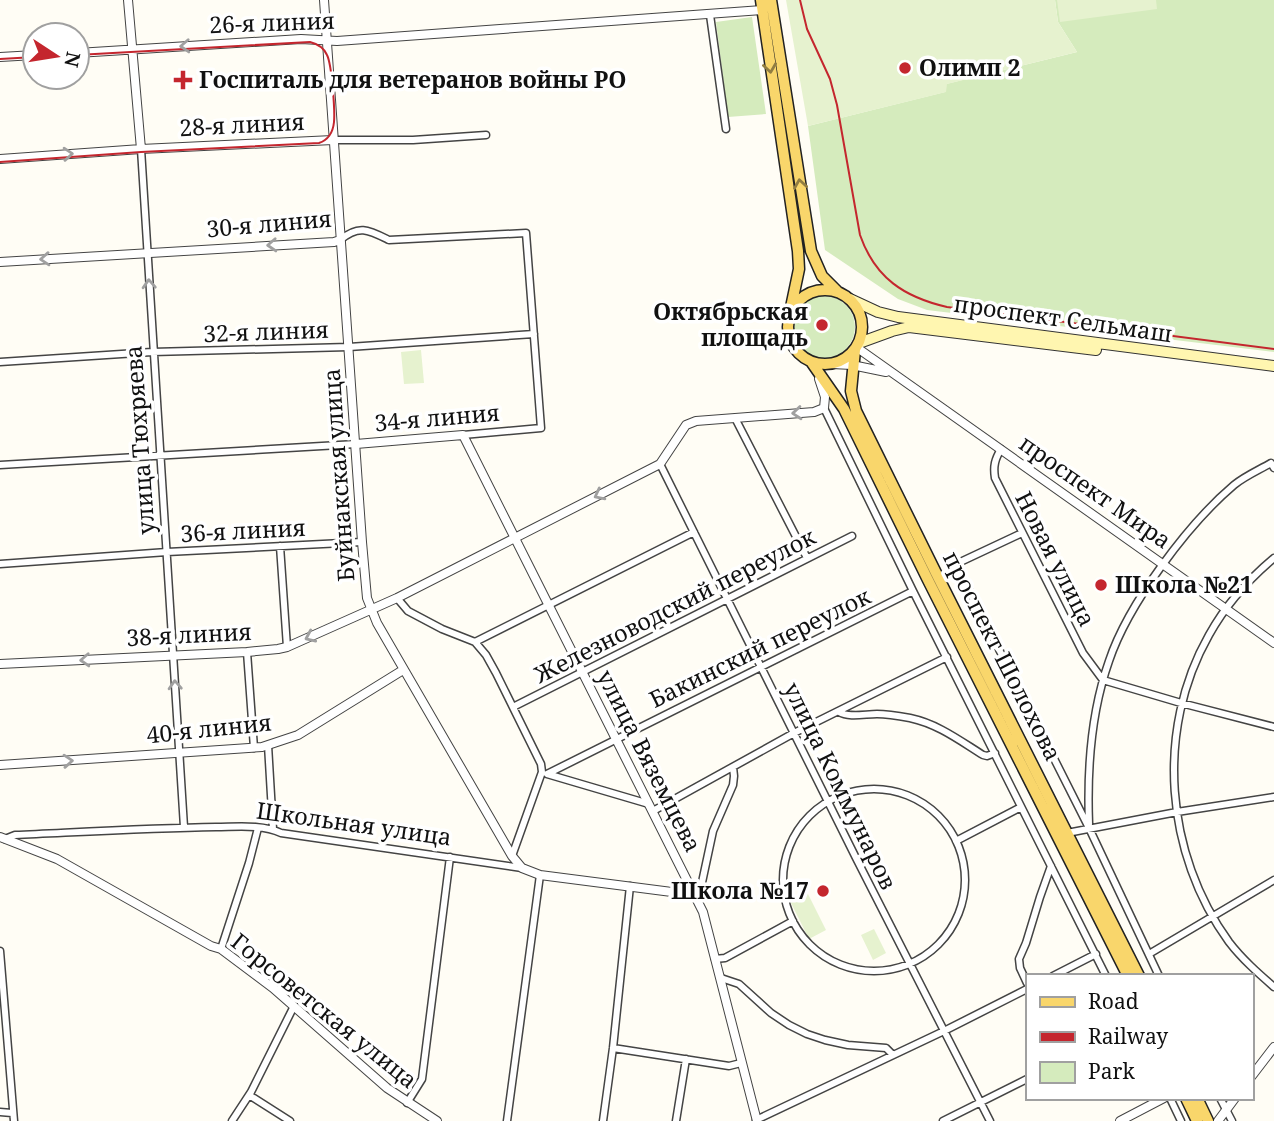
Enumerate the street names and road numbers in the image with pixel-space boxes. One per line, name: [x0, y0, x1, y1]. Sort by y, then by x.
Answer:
street label: 26-я линия: [209, 4, 335, 40]
street label: 28-я линия: [178, 105, 306, 143]
street label: 30-я линия: [205, 202, 333, 244]
street label: проспект Сельмаш: [952, 287, 1174, 349]
street label: 32-я линия: [203, 313, 329, 349]
street label: улица Тюхряева: [116, 344, 162, 536]
street label: Буйнакская улица: [315, 368, 361, 583]
street label: 34-я линия: [373, 396, 501, 438]
street label: проспект Мира: [1013, 427, 1178, 556]
street label: Новая улица: [1008, 486, 1104, 632]
street label: 36-я линия: [179, 511, 307, 549]
street label: Железноводский переулок: [528, 520, 821, 691]
street label: проспект Шолохова: [936, 545, 1070, 766]
street label: Бакинский переулок: [643, 579, 876, 715]
street label: 38-я линия: [125, 615, 253, 653]
street label: улица Вяземцева: [590, 664, 710, 857]
street label: улица Коммунаров: [777, 677, 905, 894]
street label: 40-я линия: [145, 706, 273, 750]
street label: Школьная улица: [255, 793, 454, 853]
street label: Горсоветская улица: [225, 925, 424, 1095]

